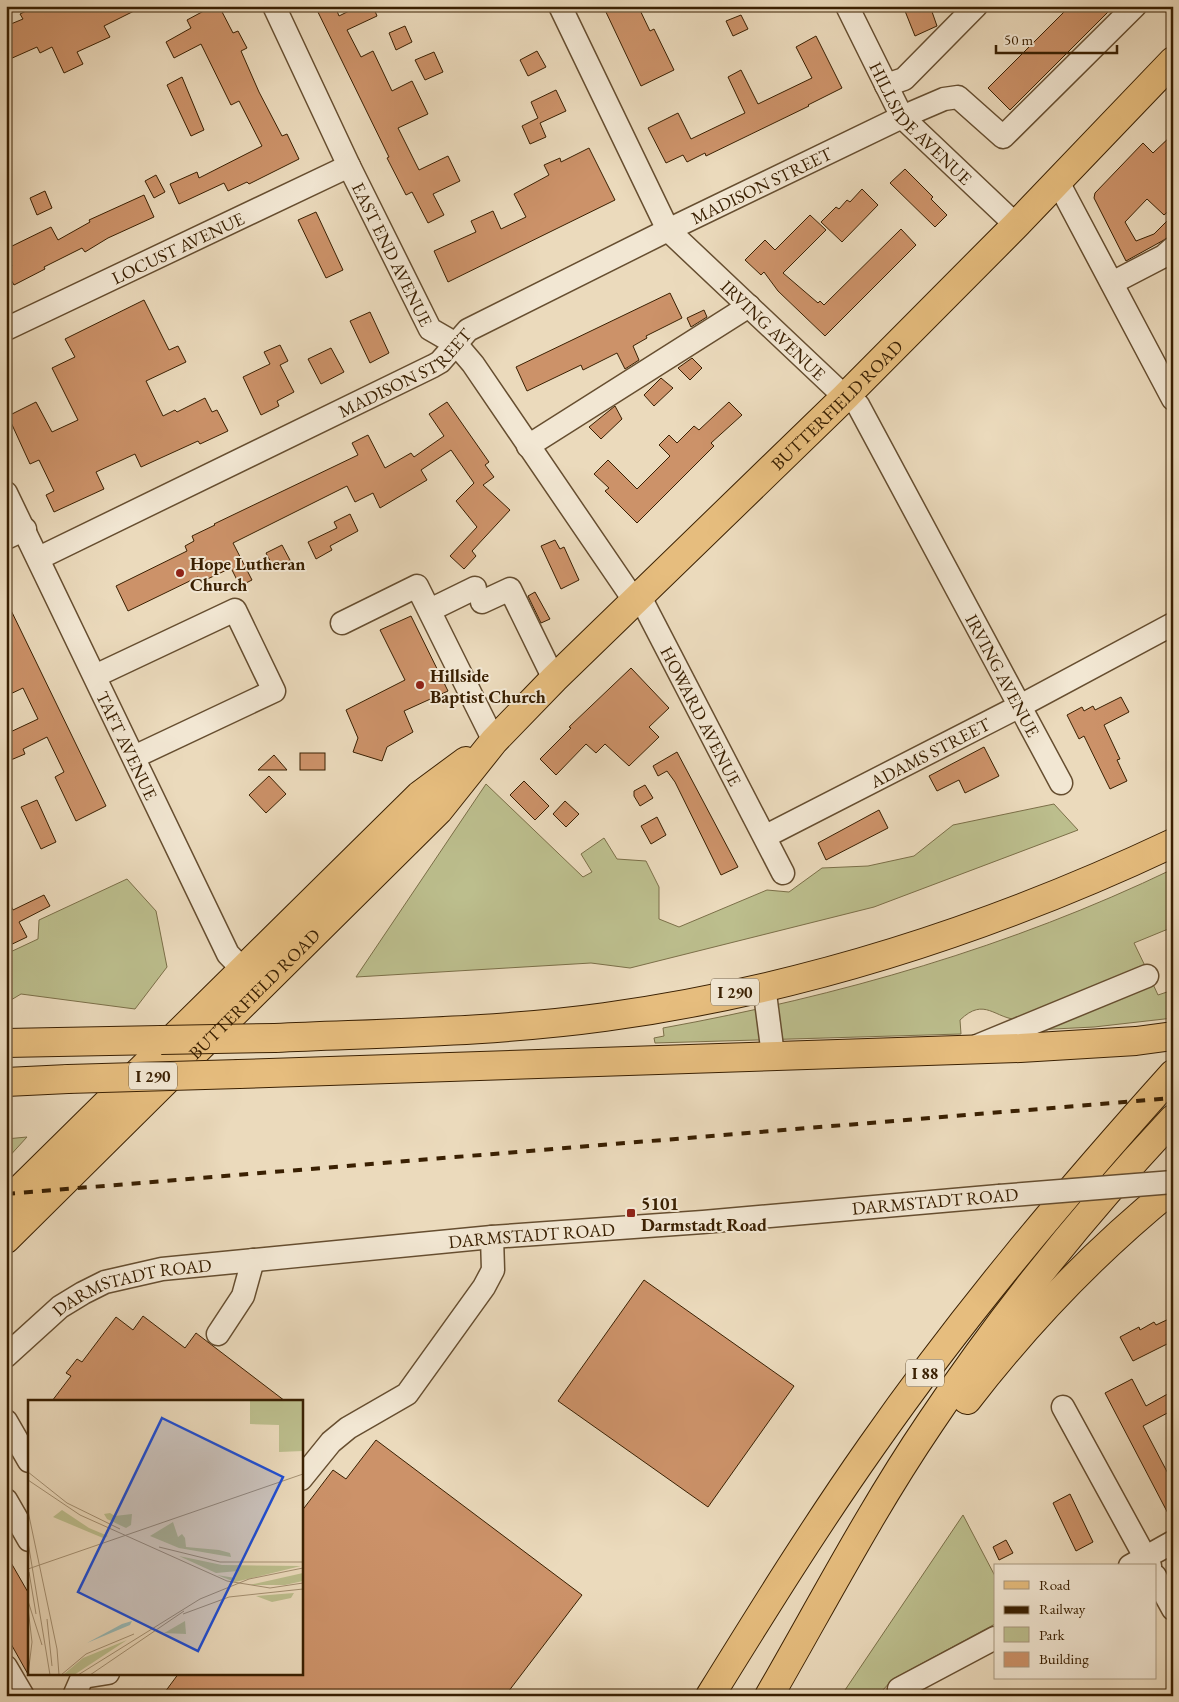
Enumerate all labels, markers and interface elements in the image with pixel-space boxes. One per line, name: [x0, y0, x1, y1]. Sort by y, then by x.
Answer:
scale bar: [996, 22, 1118, 54]
text: 50 m: [1004, 30, 1033, 49]
street label: HILLSIDE AVENUE: [865, 58, 977, 189]
street label: MADISON STREET: [687, 141, 836, 229]
street label: EAST END AVENUE: [347, 178, 438, 330]
street label: LOCUST AVENUE: [108, 206, 248, 289]
street label: IRVING AVENUE: [716, 275, 831, 385]
street label: MADISON STREET: [334, 322, 477, 422]
street label: BUTTERFIELD ROAD: [766, 334, 907, 474]
place label: Hope Lutheran Church: [190, 552, 305, 596]
marker: Hope Lutheran Church: [174, 567, 186, 579]
street label: IRVING AVENUE: [961, 610, 1045, 741]
street label: HOWARD AVENUE: [656, 642, 747, 790]
place label: Hillside Baptist Church: [430, 664, 546, 708]
marker: Hillside Baptist Church: [414, 679, 426, 691]
street label: TAFT AVENUE: [92, 687, 163, 803]
street label: ADAMS STREET: [865, 711, 995, 793]
street label: BUTTERFIELD ROAD: [183, 923, 325, 1064]
road number: I 290: [711, 979, 759, 1006]
road number: I 290: [129, 1062, 177, 1090]
street label: DARMSTADT ROAD: [851, 1182, 1019, 1220]
place label: 5101 Darmstadt Road: [641, 1192, 767, 1236]
marker: 5101 Darmstadt Road: [625, 1207, 637, 1219]
street label: DARMSTADT ROAD: [447, 1217, 616, 1253]
street label: DARMSTADT ROAD: [47, 1253, 212, 1320]
road number: I 88: [906, 1360, 944, 1386]
inset map: [28, 1400, 302, 1674]
legend: [994, 1564, 1156, 1680]
text: Road: [1039, 1575, 1071, 1594]
text: Railway: [1039, 1599, 1086, 1618]
text: Park: [1039, 1625, 1066, 1644]
text: Building: [1039, 1649, 1089, 1668]

